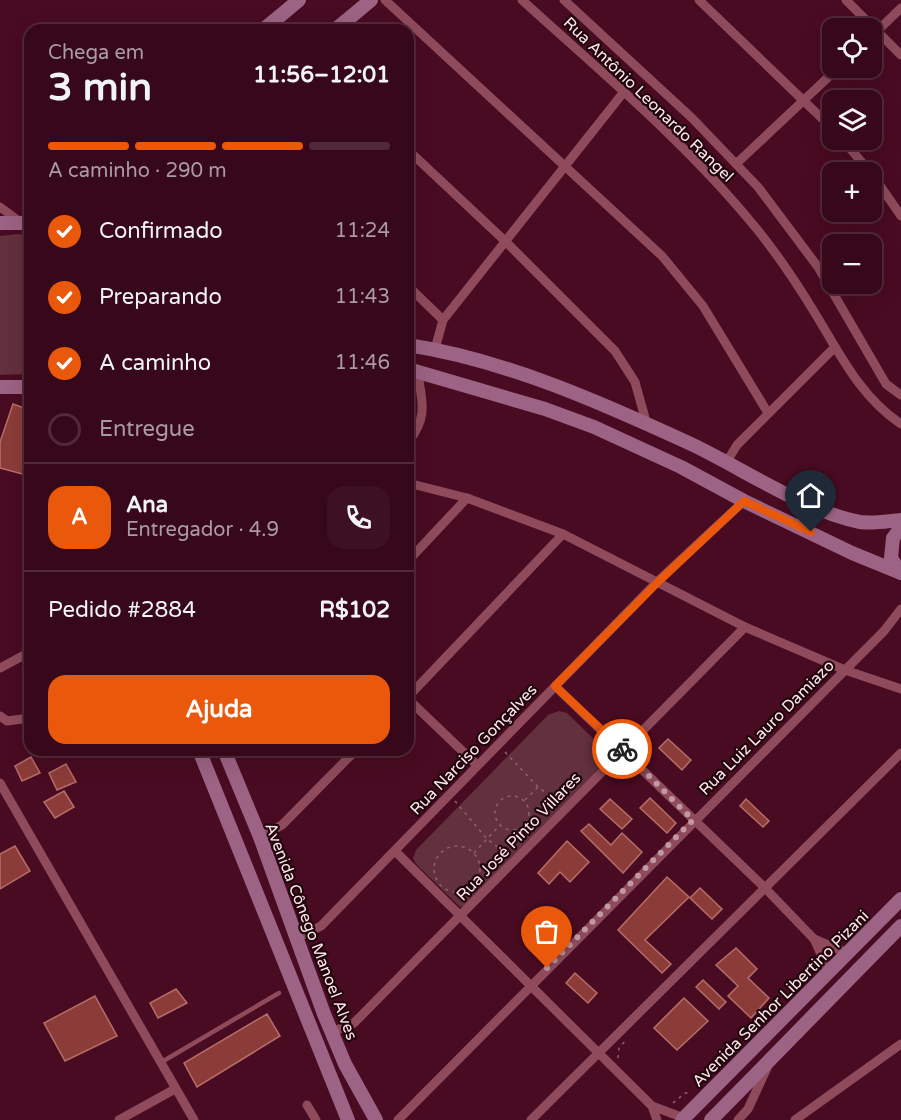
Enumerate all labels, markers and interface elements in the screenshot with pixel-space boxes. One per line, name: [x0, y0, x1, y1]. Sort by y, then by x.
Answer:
street label: Rua Antônio Leonardo Rangel: [559, 13, 738, 186]
map controls: [822, 18, 882, 294]
button: locate: [822, 18, 882, 78]
text: Chega em: [48, 41, 144, 65]
text: 11:56–12:01: [253, 62, 390, 88]
text: 3 min: [48, 64, 152, 111]
button: layers: [822, 90, 882, 150]
text: A caminho · 290 m: [48, 159, 227, 183]
button: +: [822, 162, 882, 222]
icon: check: [48, 215, 81, 248]
text: Confirmado: [99, 218, 223, 244]
text: 11:24: [335, 219, 390, 243]
button: −: [822, 234, 882, 294]
icon: check: [48, 281, 81, 314]
text: Preparando: [99, 284, 222, 310]
text: 11:43: [335, 285, 390, 309]
icon: check: [48, 347, 81, 380]
text: A caminho: [99, 350, 211, 376]
text: 11:46: [335, 351, 390, 375]
text: Entregue: [99, 416, 195, 442]
pin: [785, 470, 836, 532]
icon: home: [794, 479, 827, 512]
button: phone: [327, 486, 390, 549]
text: Ana: [126, 492, 168, 518]
text: A: [71, 504, 88, 530]
text: Entregador · 4.9: [126, 518, 279, 542]
text: Pedido #2884: [48, 597, 196, 623]
text: R$102: [319, 597, 390, 623]
street label: Rua Luiz Lauro Damiazo: [695, 656, 839, 800]
button: Ajuda: [48, 675, 390, 744]
street label: Rua Narciso Gonçalves: [406, 680, 541, 819]
courier: [592, 719, 652, 779]
icon: bike: [606, 733, 639, 766]
street label: Rua José Pinto Villares: [452, 768, 585, 905]
street label: Avenida Cônego Manoel Alves: [260, 820, 362, 1043]
pin: [521, 906, 572, 968]
street label: Avenida Senhor Libertino Pizani: [688, 906, 873, 1091]
icon: bag: [530, 915, 563, 948]

